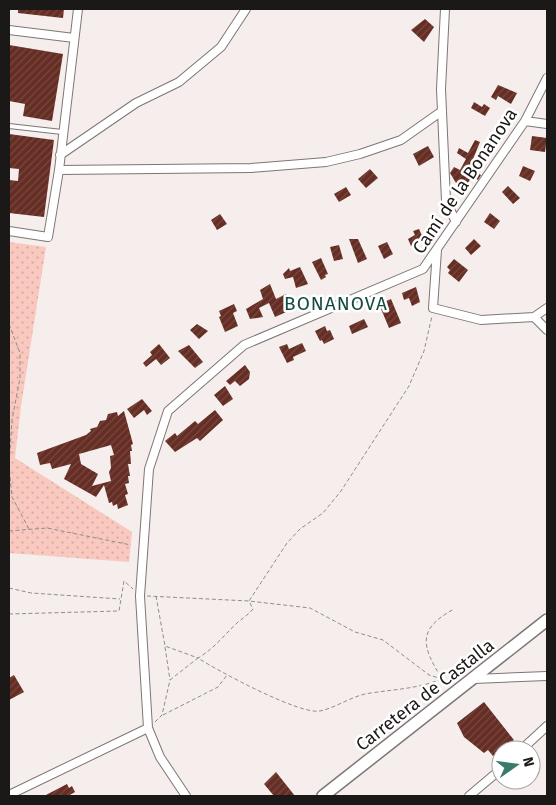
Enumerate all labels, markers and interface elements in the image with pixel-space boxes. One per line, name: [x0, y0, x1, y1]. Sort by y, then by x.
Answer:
street label: Camí de la Bonanova: [408, 104, 522, 258]
district label: BONANOVA: [284, 292, 388, 315]
street label: Carretera de Castalla: [352, 634, 498, 756]
north arrow: [491, 740, 541, 790]
text: N: [519, 755, 538, 769]

